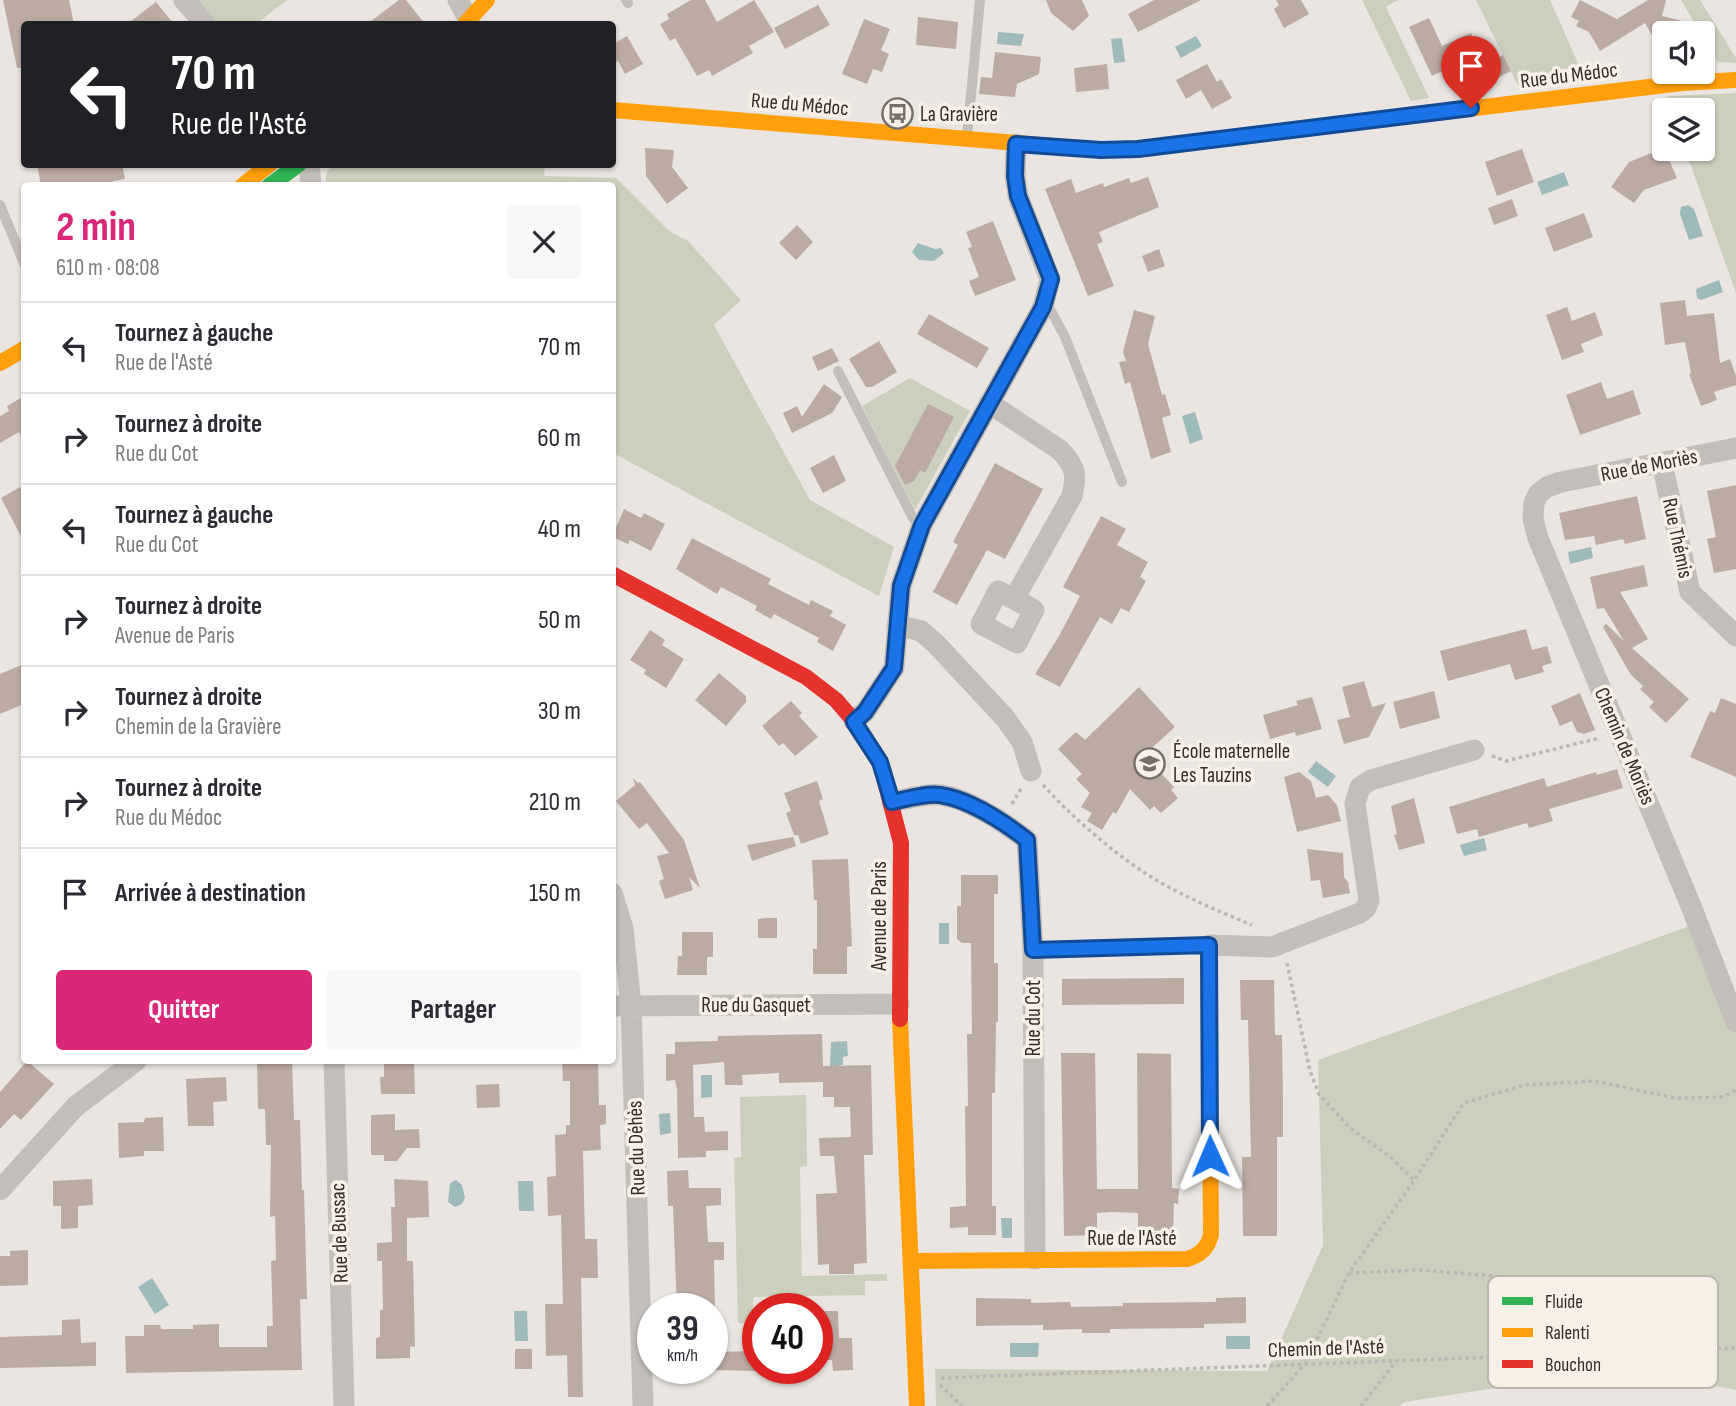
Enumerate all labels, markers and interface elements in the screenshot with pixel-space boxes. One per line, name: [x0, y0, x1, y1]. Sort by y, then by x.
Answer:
map controls: [1652, 21, 1715, 161]
button: sound: [1652, 21, 1715, 84]
pin: [1441, 36, 1501, 108]
text: 70 m: [171, 45, 256, 104]
icon: arrive: [1452, 47, 1490, 85]
icon: left: [56, 49, 147, 140]
street label: Rue du Médoc: [1519, 57, 1619, 94]
street label: Rue du Médoc: [750, 88, 850, 121]
bus stop icon: La Gravière: [880, 97, 914, 131]
button: layers: [1652, 98, 1715, 161]
place label: La Gravière: [920, 102, 998, 127]
text: Rue de l'Asté: [171, 105, 307, 144]
text: 2 min: [56, 202, 136, 253]
button: close: [507, 205, 581, 279]
text: 610 m · 08:08: [56, 254, 160, 282]
text: Tournez à gauche: [115, 318, 273, 349]
icon: left: [56, 329, 94, 367]
text: 70 m: [538, 332, 581, 363]
text: Rue de l'Asté: [115, 349, 213, 377]
text: Tournez à droite: [115, 409, 262, 440]
icon: right: [56, 420, 94, 458]
text: 60 m: [537, 423, 581, 454]
text: Rue du Cot: [115, 440, 199, 468]
street label: Rue de Moriès: [1599, 444, 1700, 487]
street label: Rue Thémis: [1657, 496, 1698, 580]
text: Tournez à gauche: [115, 500, 273, 531]
icon: left: [56, 511, 94, 549]
text: 40 m: [538, 514, 581, 545]
text: Rue du Cot: [115, 531, 199, 559]
text: Tournez à droite: [115, 591, 262, 622]
icon: right: [56, 602, 94, 640]
text: 50 m: [538, 605, 581, 636]
text: Avenue de Paris: [115, 622, 235, 650]
text: Tournez à droite: [115, 682, 262, 713]
street label: Chemin de Moriès: [1589, 684, 1660, 809]
icon: right: [56, 693, 94, 731]
text: 30 m: [538, 696, 581, 727]
text: Chemin de la Gravière: [115, 713, 281, 741]
place label: École maternelle Les Tauzins: [1173, 739, 1290, 788]
school or university icon: École maternelle Les Tauzins: [1133, 746, 1167, 780]
text: Tournez à droite: [115, 773, 262, 804]
icon: right: [56, 784, 94, 822]
text: 210 m: [529, 787, 581, 818]
text: Rue du Médoc: [115, 804, 222, 832]
street label: Avenue de Paris: [867, 861, 892, 972]
icon: arrive: [56, 875, 94, 913]
text: Arrivée à destination: [115, 878, 306, 909]
text: 150 m: [529, 878, 581, 909]
button: Quitter: [56, 970, 312, 1050]
button: Partager: [326, 970, 581, 1050]
street label: Rue du Cot: [1021, 980, 1046, 1056]
street label: Rue du Gasquet: [701, 993, 811, 1018]
street label: Rue du Déhès: [622, 1100, 651, 1196]
position arrow: [1173, 1119, 1247, 1193]
street label: Rue de Bussac: [325, 1182, 354, 1283]
street label: Rue de l'Asté: [1087, 1226, 1177, 1251]
legend: [1488, 1276, 1718, 1388]
text: Fluide: [1545, 1291, 1583, 1314]
speed limit sign: 40: [742, 1293, 833, 1384]
text: 39: [666, 1308, 699, 1351]
text: Ralenti: [1545, 1322, 1590, 1345]
street label: Chemin de l'Asté: [1267, 1334, 1385, 1363]
text: km/h: [667, 1345, 698, 1366]
text: Bouchon: [1545, 1354, 1601, 1377]

